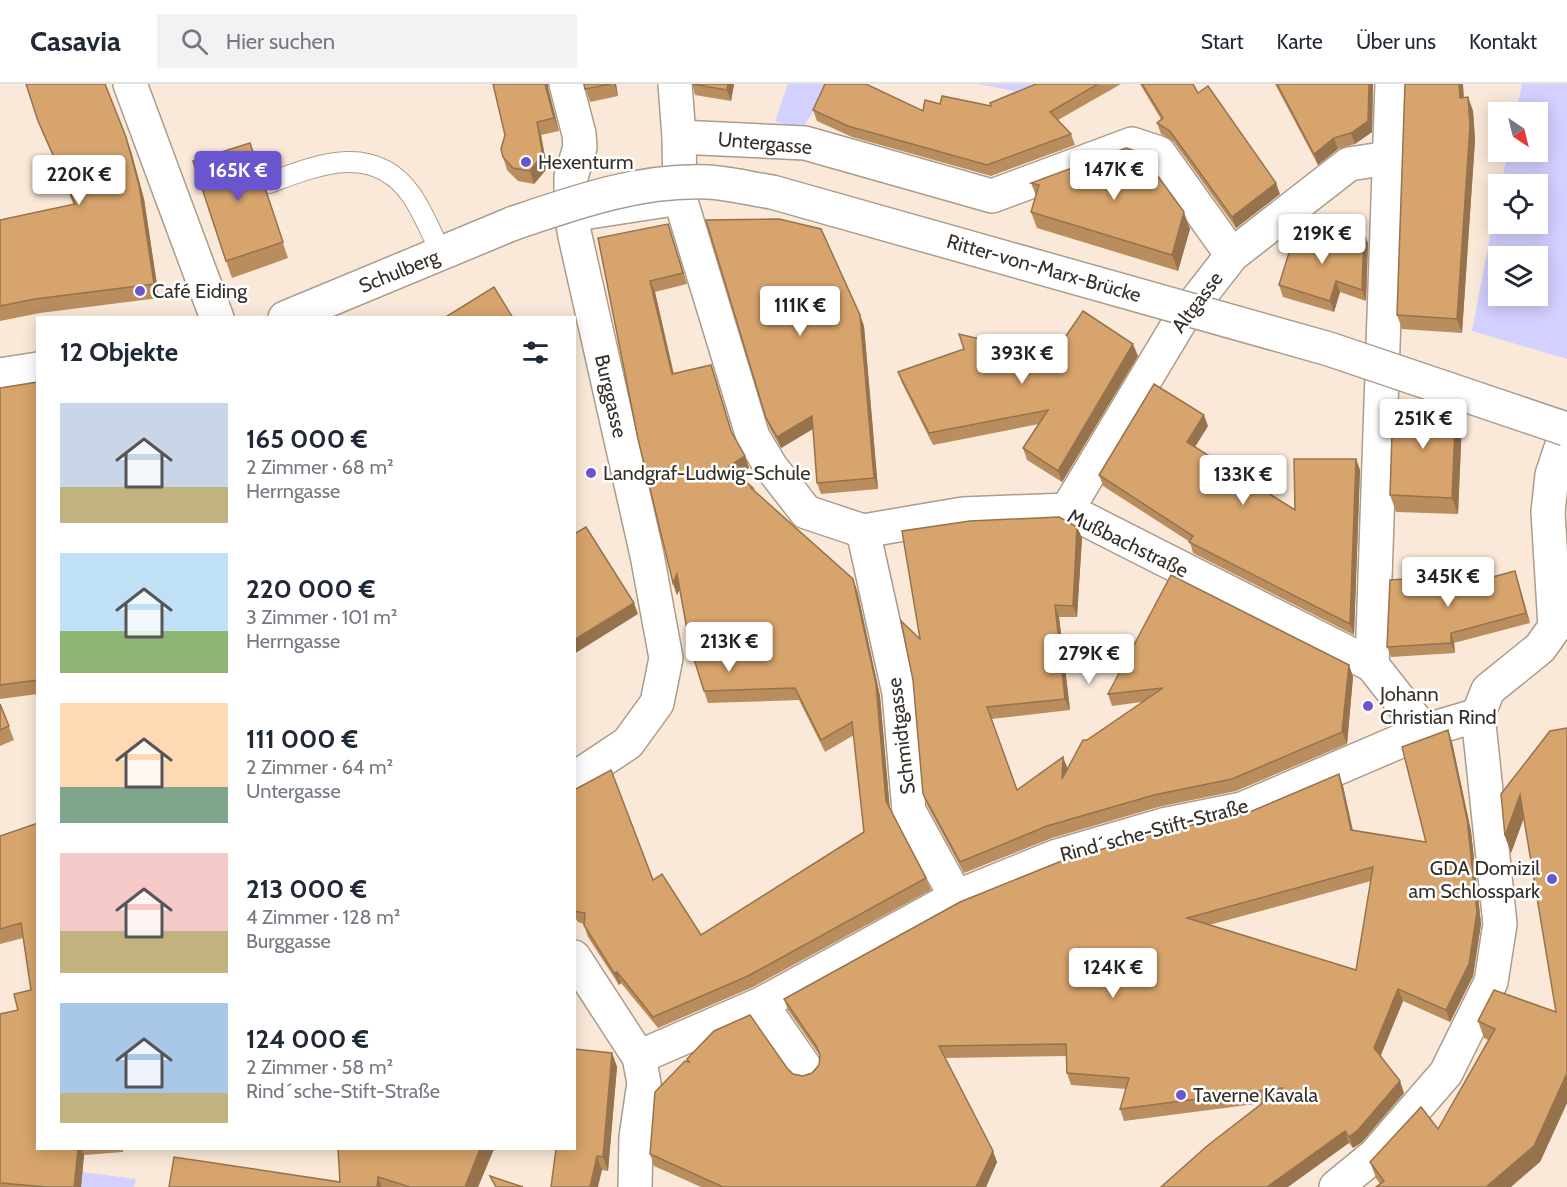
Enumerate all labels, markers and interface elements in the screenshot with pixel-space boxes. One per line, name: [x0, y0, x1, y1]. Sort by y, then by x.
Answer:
search box: [157, 14, 577, 68]
text: Casavia: [30, 24, 121, 58]
icon: search: [178, 25, 211, 58]
text: Hier suchen: [226, 28, 335, 55]
text: Start: [1201, 29, 1244, 54]
text: Karte: [1277, 29, 1323, 54]
text: Über uns: [1356, 29, 1436, 54]
text: Kontakt: [1469, 29, 1537, 54]
north arrow: [1488, 102, 1548, 162]
map controls: [1488, 102, 1548, 306]
street label: Untergasse: [717, 127, 813, 159]
place label: Hexenturm: [538, 150, 633, 174]
pin: 147K €: [1065, 150, 1163, 201]
pin: 165K €: [189, 151, 287, 202]
pin: 220K €: [30, 155, 128, 206]
marker: Hexenturm: [519, 155, 533, 169]
text: 147K €: [1084, 157, 1144, 181]
text: 165K €: [208, 158, 268, 182]
text: 220K €: [46, 162, 112, 186]
button: locate: [1488, 174, 1548, 234]
pin: 219K €: [1273, 214, 1371, 265]
text: 219K €: [1292, 221, 1352, 245]
street label: Ritter-von-Marx-Brücke: [944, 229, 1144, 307]
street label: Schulberg: [355, 244, 444, 298]
button: layers: [1488, 246, 1548, 306]
street label: Altgasse: [1166, 267, 1228, 337]
place label: Café Eiding: [152, 279, 248, 303]
marker: Café Eiding: [133, 284, 147, 298]
pin: 111K €: [751, 286, 849, 337]
text: 111K €: [774, 293, 826, 317]
pin: 393K €: [973, 334, 1071, 385]
text: 12 Objekte: [60, 336, 178, 368]
icon: filters: [519, 336, 552, 369]
text: 393K €: [991, 341, 1053, 365]
street label: Burggasse: [590, 352, 632, 440]
pin: 251K €: [1374, 399, 1472, 450]
text: 251K €: [1394, 406, 1452, 430]
text: 165 000 €: [246, 423, 368, 455]
icon: home: [108, 427, 180, 499]
text: 2 Zimmer · 68 m²: [246, 455, 394, 479]
pin: 133K €: [1194, 455, 1292, 506]
place label: Landgraf-Ludwig-Schule: [603, 461, 810, 485]
text: 133K €: [1214, 462, 1272, 486]
marker: Landgraf-Ludwig-Schule: [584, 466, 598, 480]
text: Herrngasse: [246, 479, 340, 503]
street label: Mußbachstraße: [1064, 503, 1192, 583]
pin: 345K €: [1399, 557, 1497, 608]
text: 345K €: [1416, 564, 1480, 588]
text: 220 000 €: [246, 573, 375, 605]
icon: home: [108, 577, 180, 649]
text: 3 Zimmer · 101 m²: [246, 605, 398, 629]
pin: 213K €: [680, 622, 778, 673]
text: Herrngasse: [246, 629, 340, 653]
text: 213K €: [700, 629, 758, 653]
pin: 279K €: [1040, 634, 1138, 685]
text: 279K €: [1058, 641, 1120, 665]
street label: Schmidtgasse: [882, 676, 920, 796]
place label: Johann Christian Rind: [1379, 682, 1497, 729]
marker: Johann Christian Rind: [1361, 699, 1375, 713]
text: 111 000 €: [246, 723, 358, 755]
icon: home: [108, 727, 180, 799]
text: 2 Zimmer · 64 m²: [246, 755, 393, 779]
text: Untergasse: [246, 779, 341, 803]
street label: Rind´sche-Stift-Straße: [1057, 793, 1251, 867]
place label: GDA Domizil am Schlosspark: [1409, 856, 1540, 903]
marker: GDA Domizil am Schlosspark: [1545, 872, 1559, 886]
text: 213 000 €: [246, 873, 367, 905]
icon: home: [108, 877, 180, 949]
text: 4 Zimmer · 128 m²: [246, 905, 400, 929]
text: Burggasse: [246, 929, 331, 953]
pin: 124K €: [1064, 948, 1162, 999]
text: 124K €: [1083, 955, 1143, 979]
text: 124 000 €: [246, 1023, 369, 1055]
icon: home: [108, 1027, 180, 1099]
text: 2 Zimmer · 58 m²: [246, 1055, 393, 1079]
text: Rind´sche-Stift-Straße: [246, 1079, 440, 1103]
place label: Taverne Kavala: [1193, 1083, 1318, 1107]
marker: Taverne Kavala: [1174, 1088, 1188, 1102]

